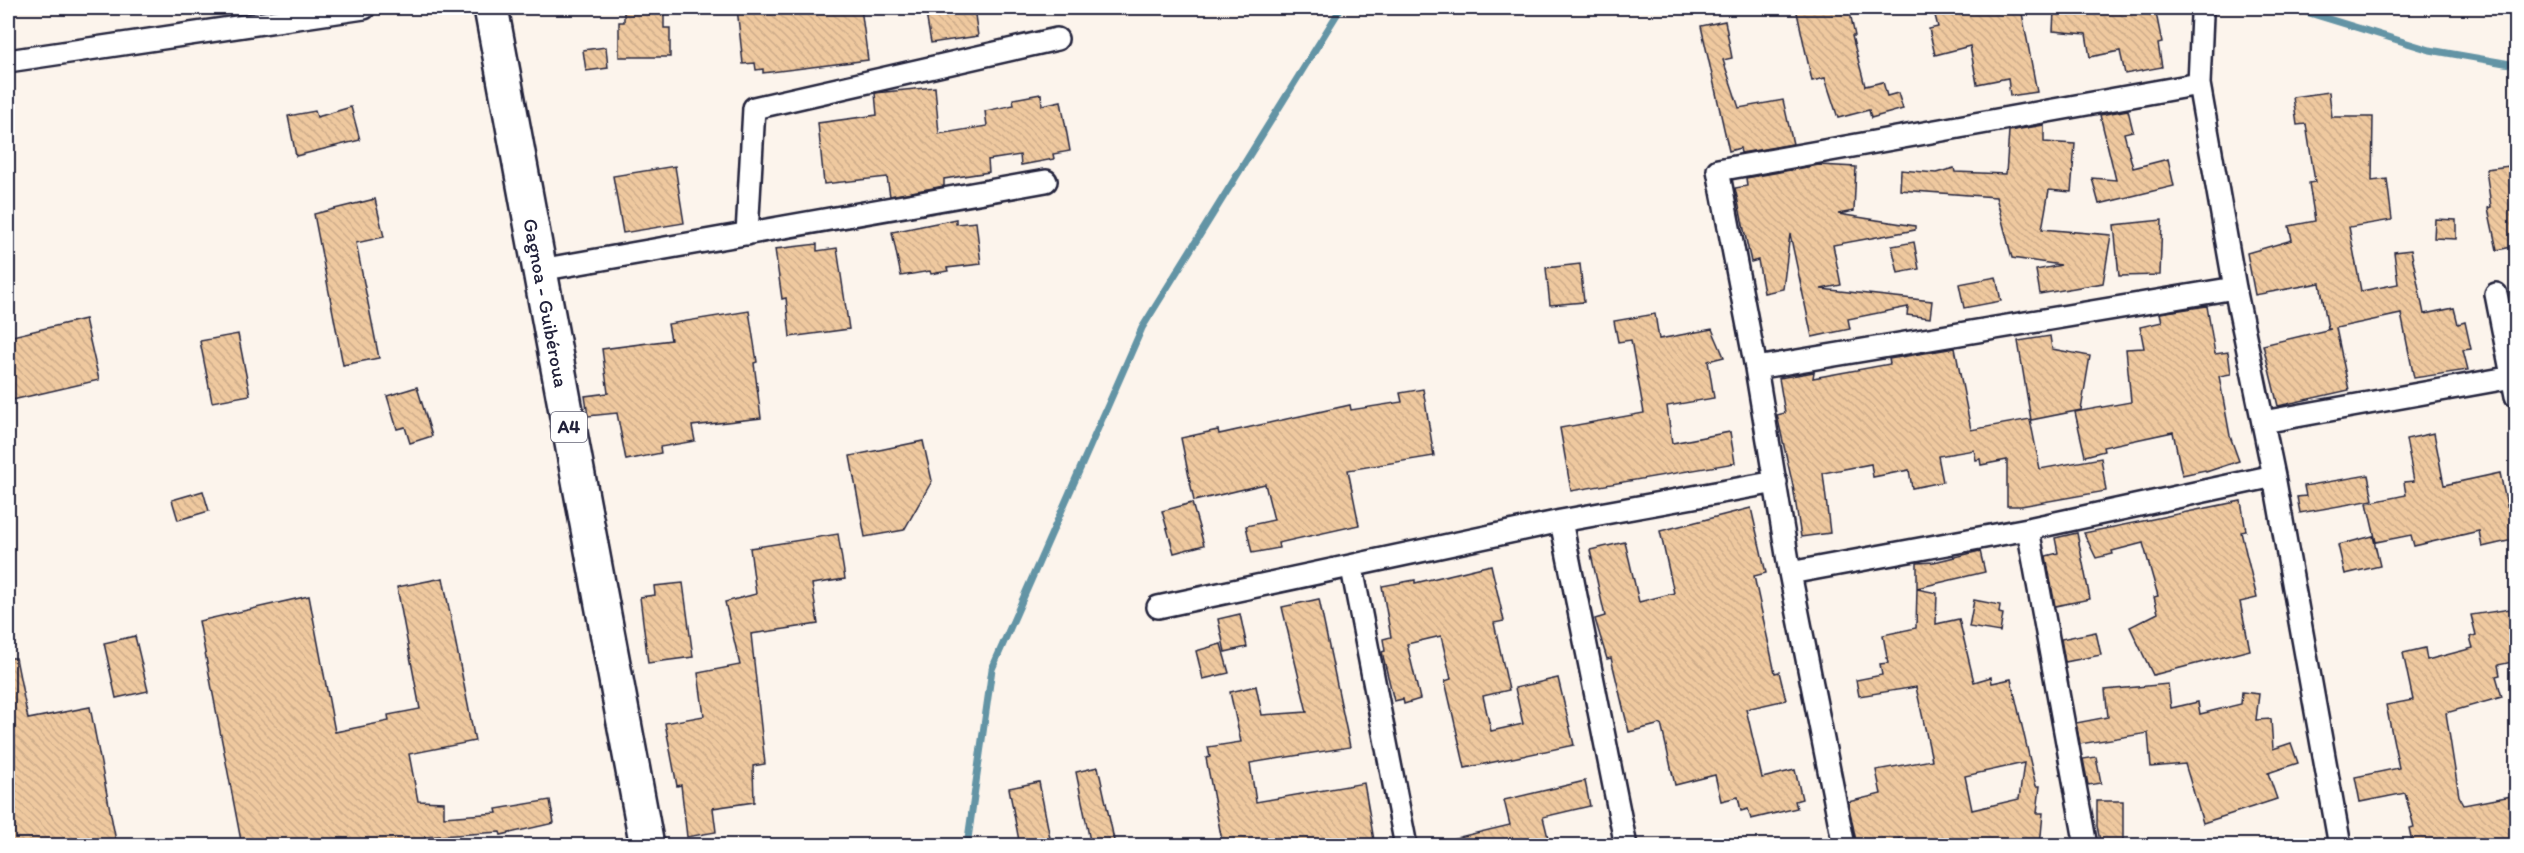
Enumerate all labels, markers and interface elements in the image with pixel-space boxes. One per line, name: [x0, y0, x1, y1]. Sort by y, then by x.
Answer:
street label: Gagnoa - Guibéroua: [518, 217, 573, 390]
road number: A4: [551, 412, 587, 442]

